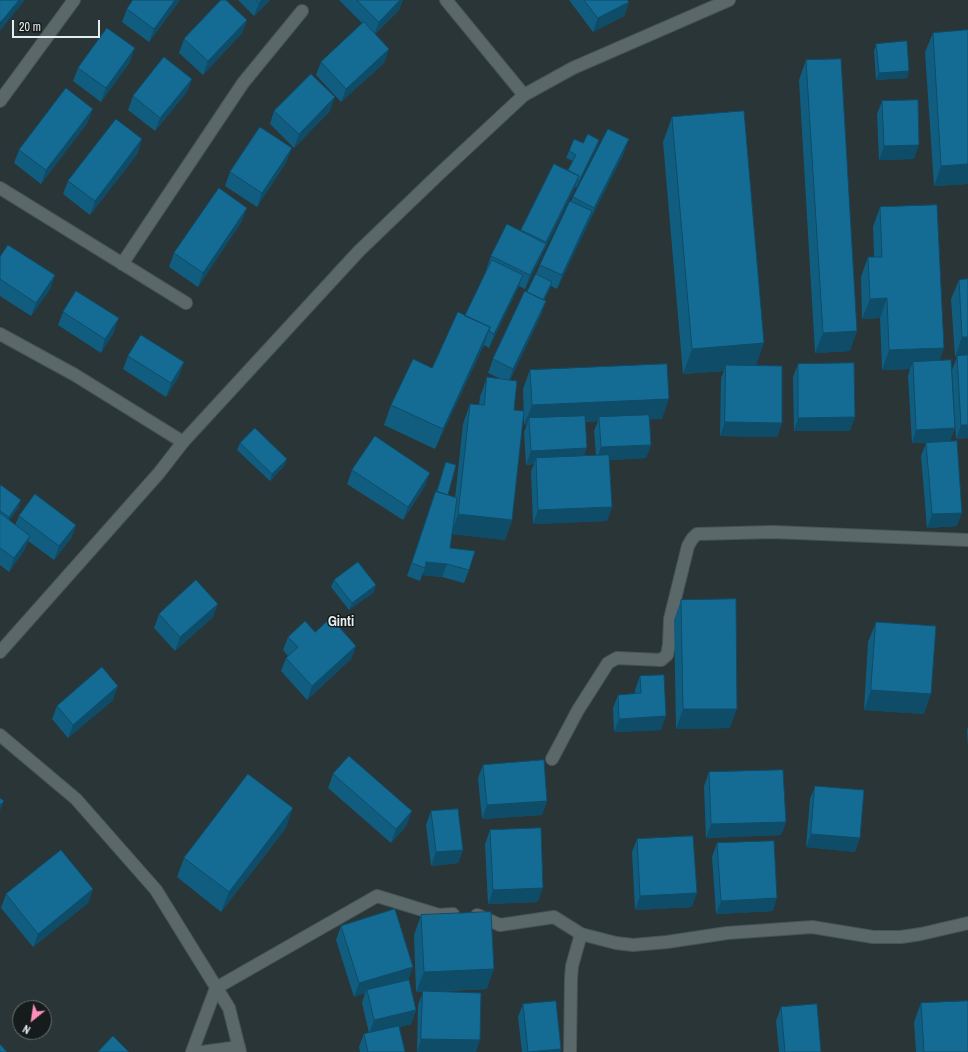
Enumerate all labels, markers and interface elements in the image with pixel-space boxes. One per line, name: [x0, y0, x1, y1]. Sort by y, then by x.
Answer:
scale bar: [14, 12, 102, 38]
text: 20 m: [19, 19, 41, 35]
district label: Ginti: [328, 614, 354, 630]
north arrow: [12, 1000, 52, 1040]
text: N: [20, 1022, 33, 1037]

